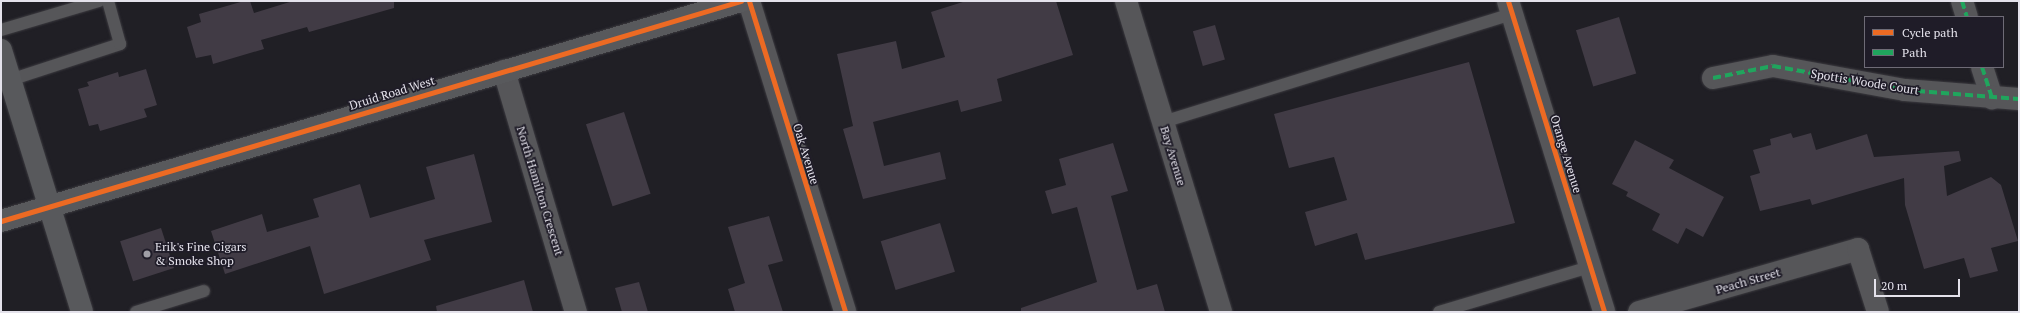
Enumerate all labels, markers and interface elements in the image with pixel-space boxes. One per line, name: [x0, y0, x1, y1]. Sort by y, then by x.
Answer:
legend: [1864, 16, 2004, 68]
text: Cycle path: [1902, 25, 1958, 40]
text: Path: [1902, 45, 1927, 60]
street label: Spottis Woode Court: [1810, 66, 1920, 98]
street label: Druid Road West: [347, 73, 437, 113]
street label: Orange Avenue: [1547, 113, 1585, 195]
street label: Oak Avenue: [790, 122, 822, 186]
street label: Bay Avenue: [1157, 124, 1189, 188]
street label: North Hamilton Crescent: [513, 125, 567, 257]
place label: Erik's Fine Cigars & Smoke Shop: [155, 240, 247, 268]
marker: Erik's Fine Cigars & Smoke Shop: [142, 249, 152, 259]
street label: Peach Street: [1714, 265, 1782, 297]
scale bar: [1876, 271, 1962, 297]
text: 20 m: [1881, 278, 1907, 293]

